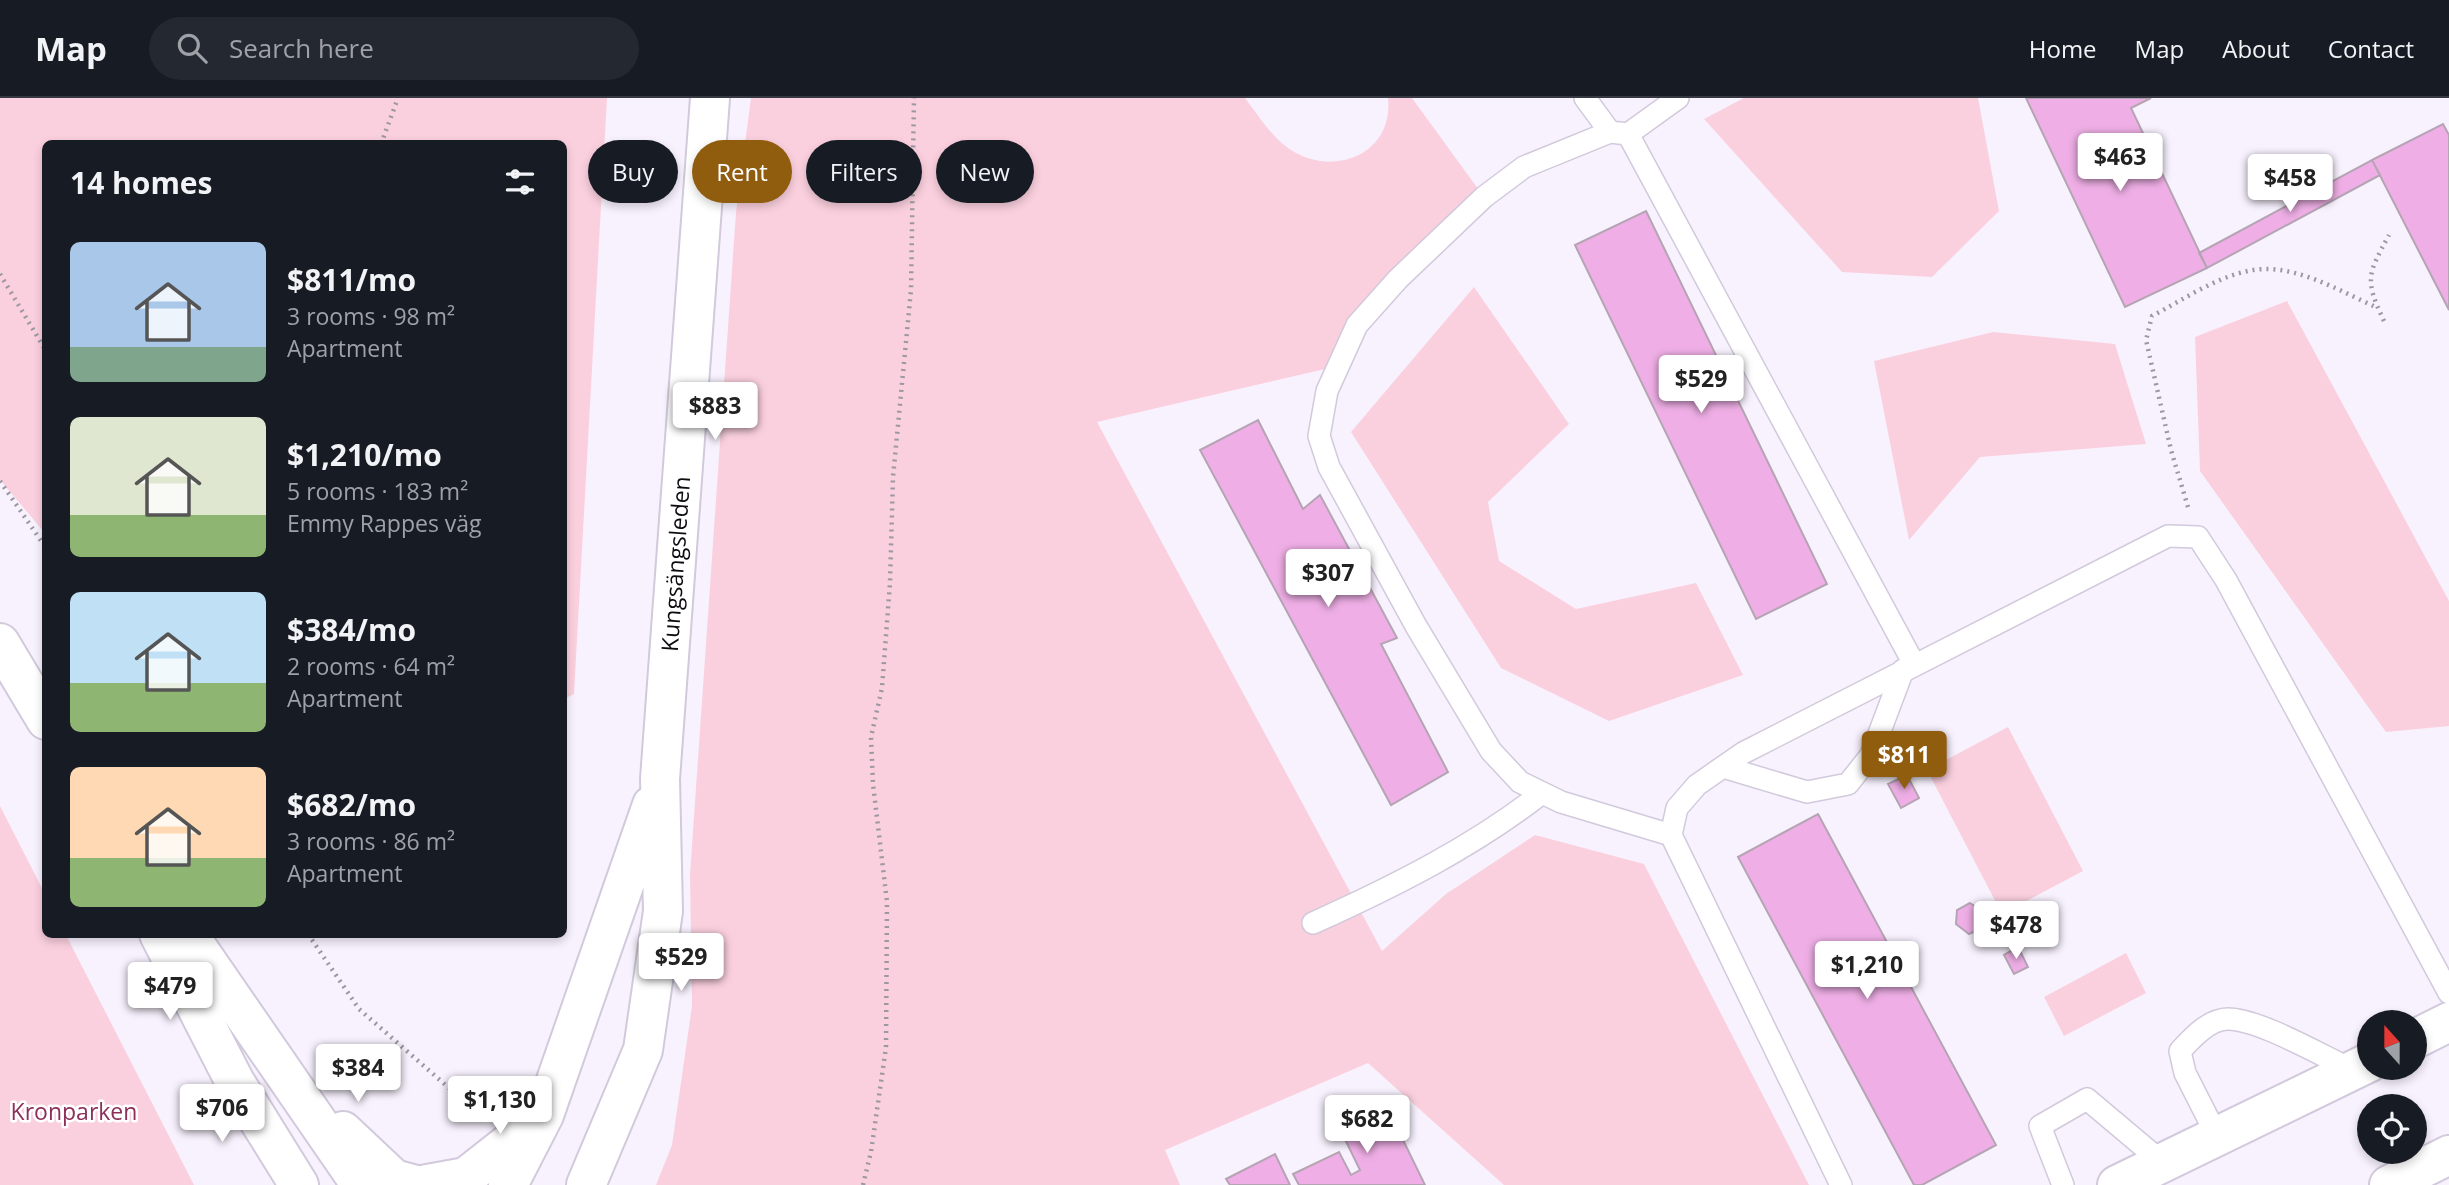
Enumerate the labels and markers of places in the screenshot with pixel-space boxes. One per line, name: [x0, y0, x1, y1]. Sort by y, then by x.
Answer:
pin: $463: [2079, 134, 2161, 193]
pin: $458: [2249, 155, 2331, 214]
pin: $529: [1660, 356, 1742, 415]
pin: $883: [674, 382, 756, 442]
pin: $307: [1287, 550, 1369, 609]
pin: $811: [1863, 732, 1945, 791]
pin: $478: [1975, 902, 2057, 961]
pin: $529: [640, 934, 722, 993]
pin: $1,210: [1810, 942, 1924, 1001]
pin: $479: [129, 962, 211, 1022]
pin: $384: [317, 1044, 399, 1104]
pin: $1,130: [443, 1076, 557, 1136]
pin: $706: [181, 1084, 263, 1144]
pin: $682: [1326, 1096, 1408, 1155]

